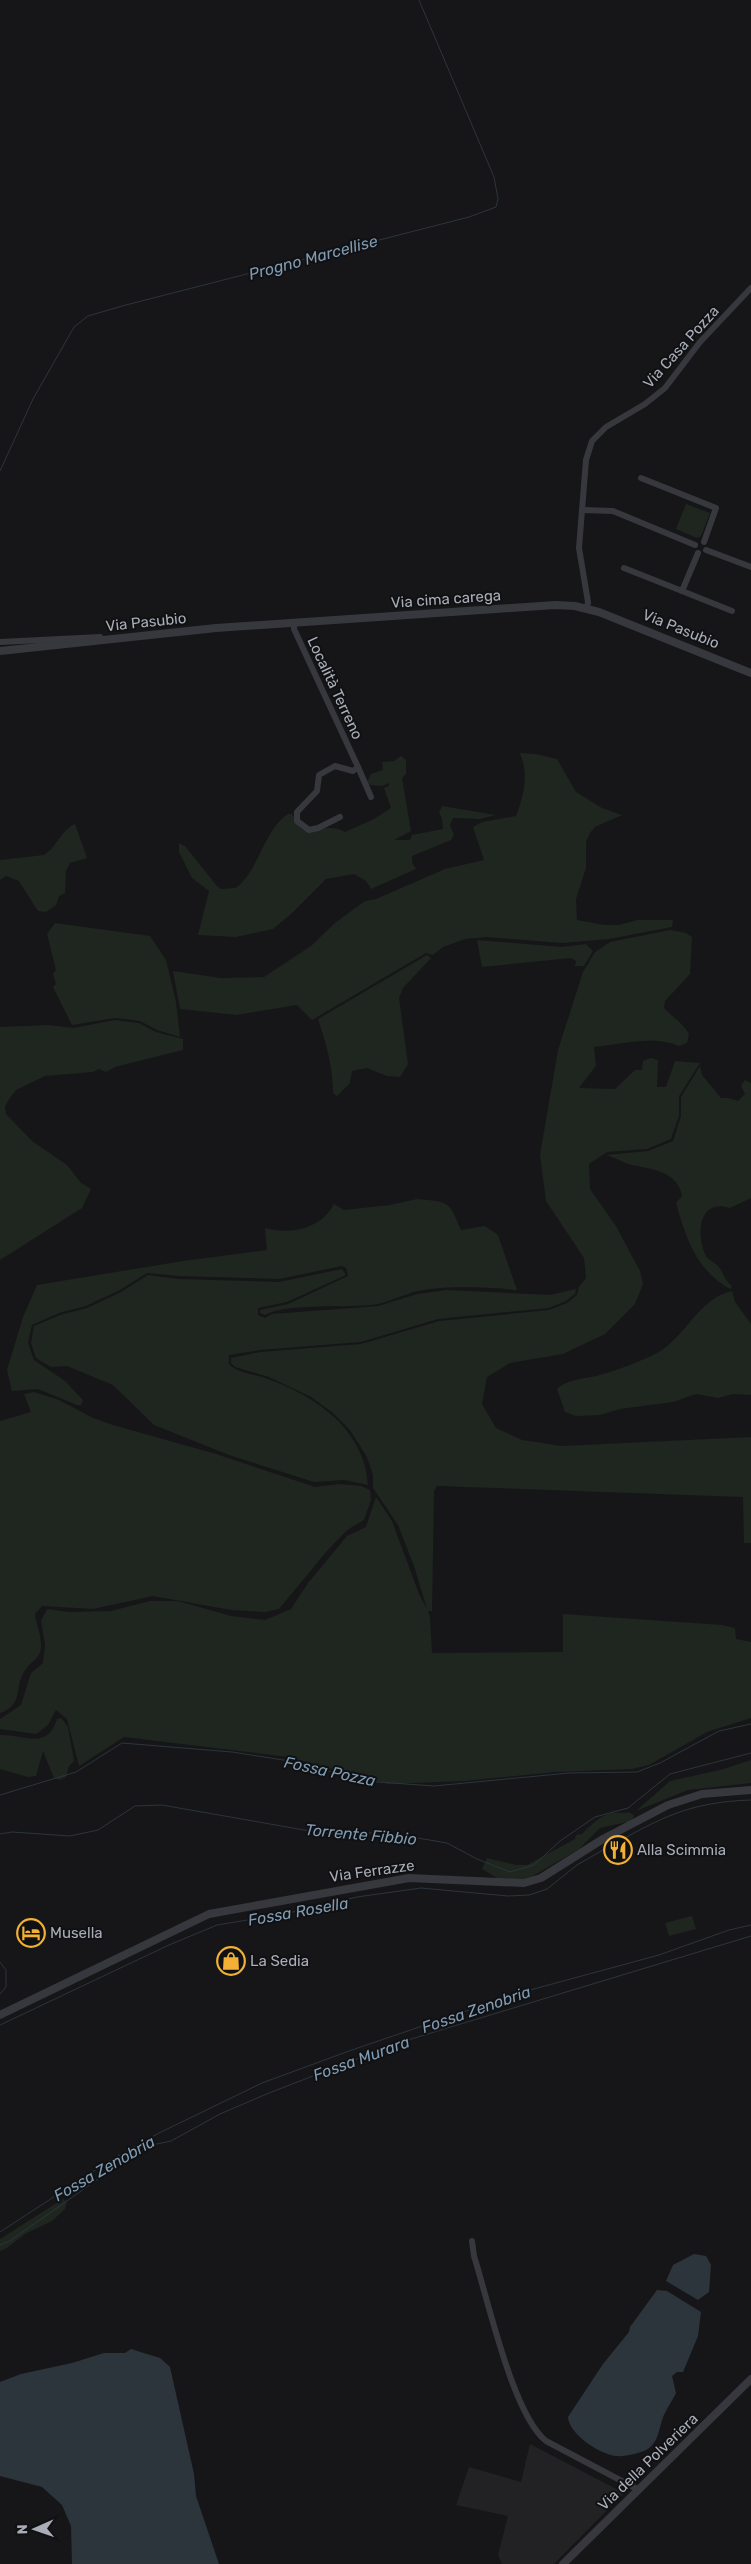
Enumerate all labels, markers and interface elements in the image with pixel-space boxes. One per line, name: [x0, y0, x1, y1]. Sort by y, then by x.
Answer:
water label: Progno Marcellise: [247, 231, 380, 284]
street label: Via Casa Pozza: [639, 302, 723, 392]
street label: Via cima carega: [390, 586, 502, 612]
street label: Via Pasubio: [640, 605, 722, 653]
street label: Via Pasubio: [105, 609, 187, 635]
street label: Località Terreno: [303, 634, 367, 742]
water label: Fossa Pozza: [282, 1753, 377, 1790]
water label: Torrente Fibbio: [304, 1820, 418, 1849]
restaurant icon: Alla Scimmia: [603, 1835, 633, 1865]
place label: Alla Scimmia: [637, 1841, 726, 1859]
street label: Via Ferrazze: [328, 1856, 416, 1886]
water label: Fossa Rosella: [246, 1893, 350, 1930]
hotel icon: Musella: [16, 1918, 46, 1948]
place label: Musella: [50, 1924, 103, 1942]
shop icon: La Sedia: [216, 1946, 246, 1976]
place label: La Sedia: [250, 1952, 309, 1970]
water label: Fossa Zenobria: [419, 1982, 533, 2037]
water label: Fossa Murara: [310, 2032, 412, 2085]
water label: Fossa Zenobria: [50, 2132, 158, 2205]
street label: Via della Polveriera: [594, 2410, 702, 2514]
north arrow: [10, 2504, 60, 2554]
text: N: [14, 2524, 31, 2535]

